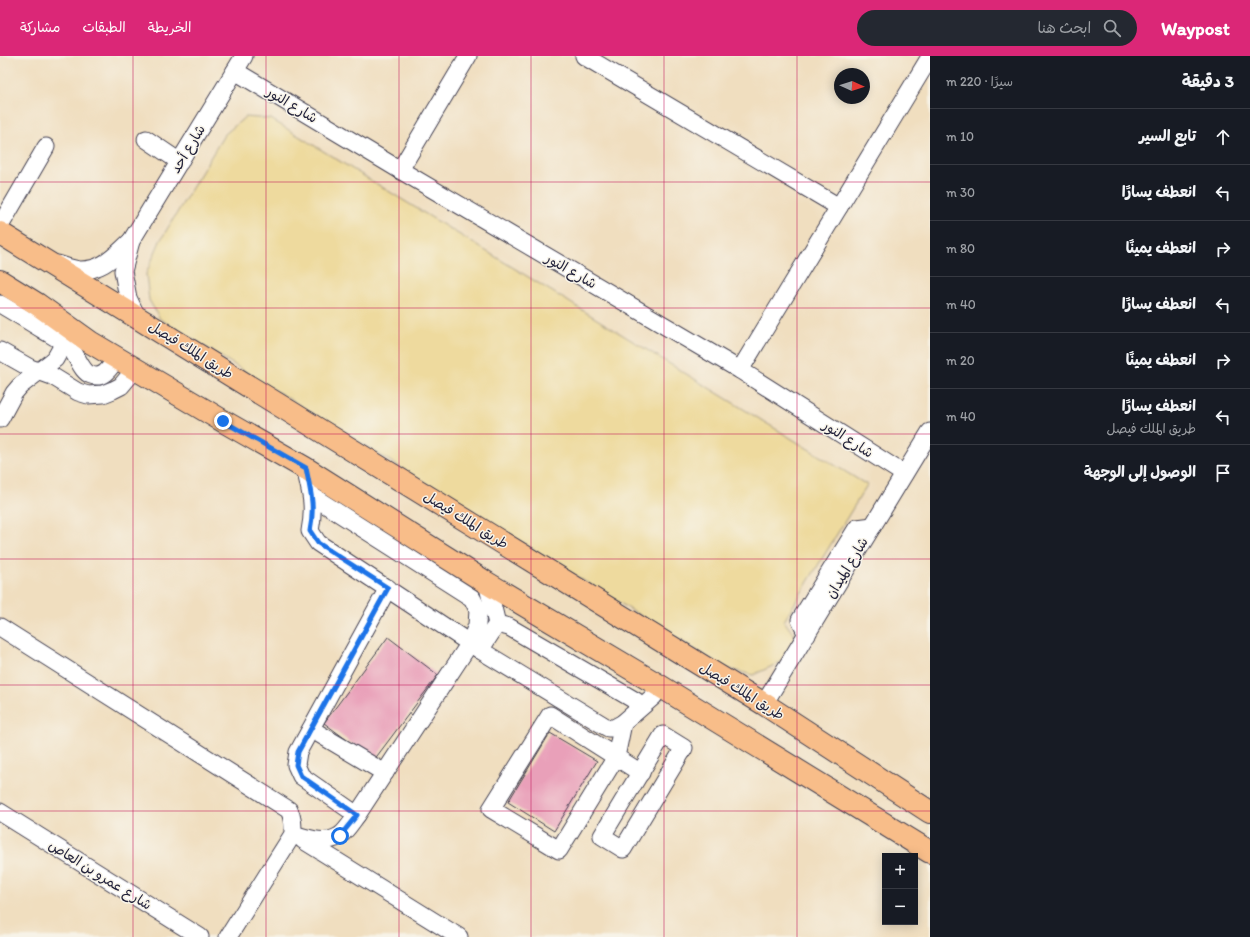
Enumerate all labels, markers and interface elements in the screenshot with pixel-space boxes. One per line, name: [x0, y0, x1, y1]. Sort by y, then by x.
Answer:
search box: [857, 10, 1137, 46]
icon: search: [1101, 17, 1123, 39]
text: Waypost: [1161, 17, 1230, 40]
text: مشاركة: [20, 19, 60, 36]
text: الطبقات: [82, 19, 126, 36]
text: الخريطة: [148, 19, 191, 36]
text: ابحث هنا: [1038, 19, 1091, 37]
north arrow: [834, 68, 870, 104]
text: 3 دقيقة: [1182, 71, 1234, 91]
text: سيرًا · 220 m: [946, 74, 1013, 89]
street label: شارع النور: [262, 83, 321, 128]
street label: شارع أحد: [167, 122, 210, 177]
icon: ahead: [1212, 126, 1234, 148]
text: تابع السير: [1139, 127, 1196, 145]
text: 10 m: [946, 129, 974, 144]
icon: left: [1212, 182, 1234, 204]
text: انعطف يسارًا: [1122, 183, 1196, 201]
text: 30 m: [946, 185, 975, 200]
icon: right: [1212, 238, 1234, 260]
text: انعطف يمينًا: [1126, 239, 1196, 257]
text: 80 m: [946, 241, 975, 256]
street label: شارع النور: [541, 249, 600, 293]
icon: left: [1212, 294, 1234, 316]
text: انعطف يسارًا: [1122, 295, 1196, 313]
text: 40 m: [946, 297, 976, 312]
street label: طريق الملك فيصل: [146, 317, 236, 383]
icon: right: [1212, 350, 1234, 372]
text: انعطف يمينًا: [1126, 351, 1196, 369]
text: 20 m: [946, 353, 975, 368]
text: انعطف يسارًا: [1122, 397, 1196, 415]
icon: left: [1212, 406, 1234, 428]
text: 40 m: [946, 409, 976, 424]
route end: [214, 412, 232, 430]
street label: شارع النور: [818, 416, 876, 462]
text: طريق الملك فيصل: [1107, 421, 1196, 436]
icon: arrive: [1212, 462, 1234, 484]
text: الوصول إلى الوجهة: [1084, 463, 1196, 481]
street label: طريق الملك فيصل: [421, 487, 511, 553]
street label: شارع الميدان: [822, 534, 873, 602]
street label: طريق الملك فيصل: [697, 658, 787, 724]
route start: [331, 827, 349, 845]
street label: شارع عمرو بن العاص: [45, 836, 155, 914]
map controls: [882, 853, 918, 925]
button: +: [882, 853, 918, 889]
button: −: [882, 889, 918, 925]

